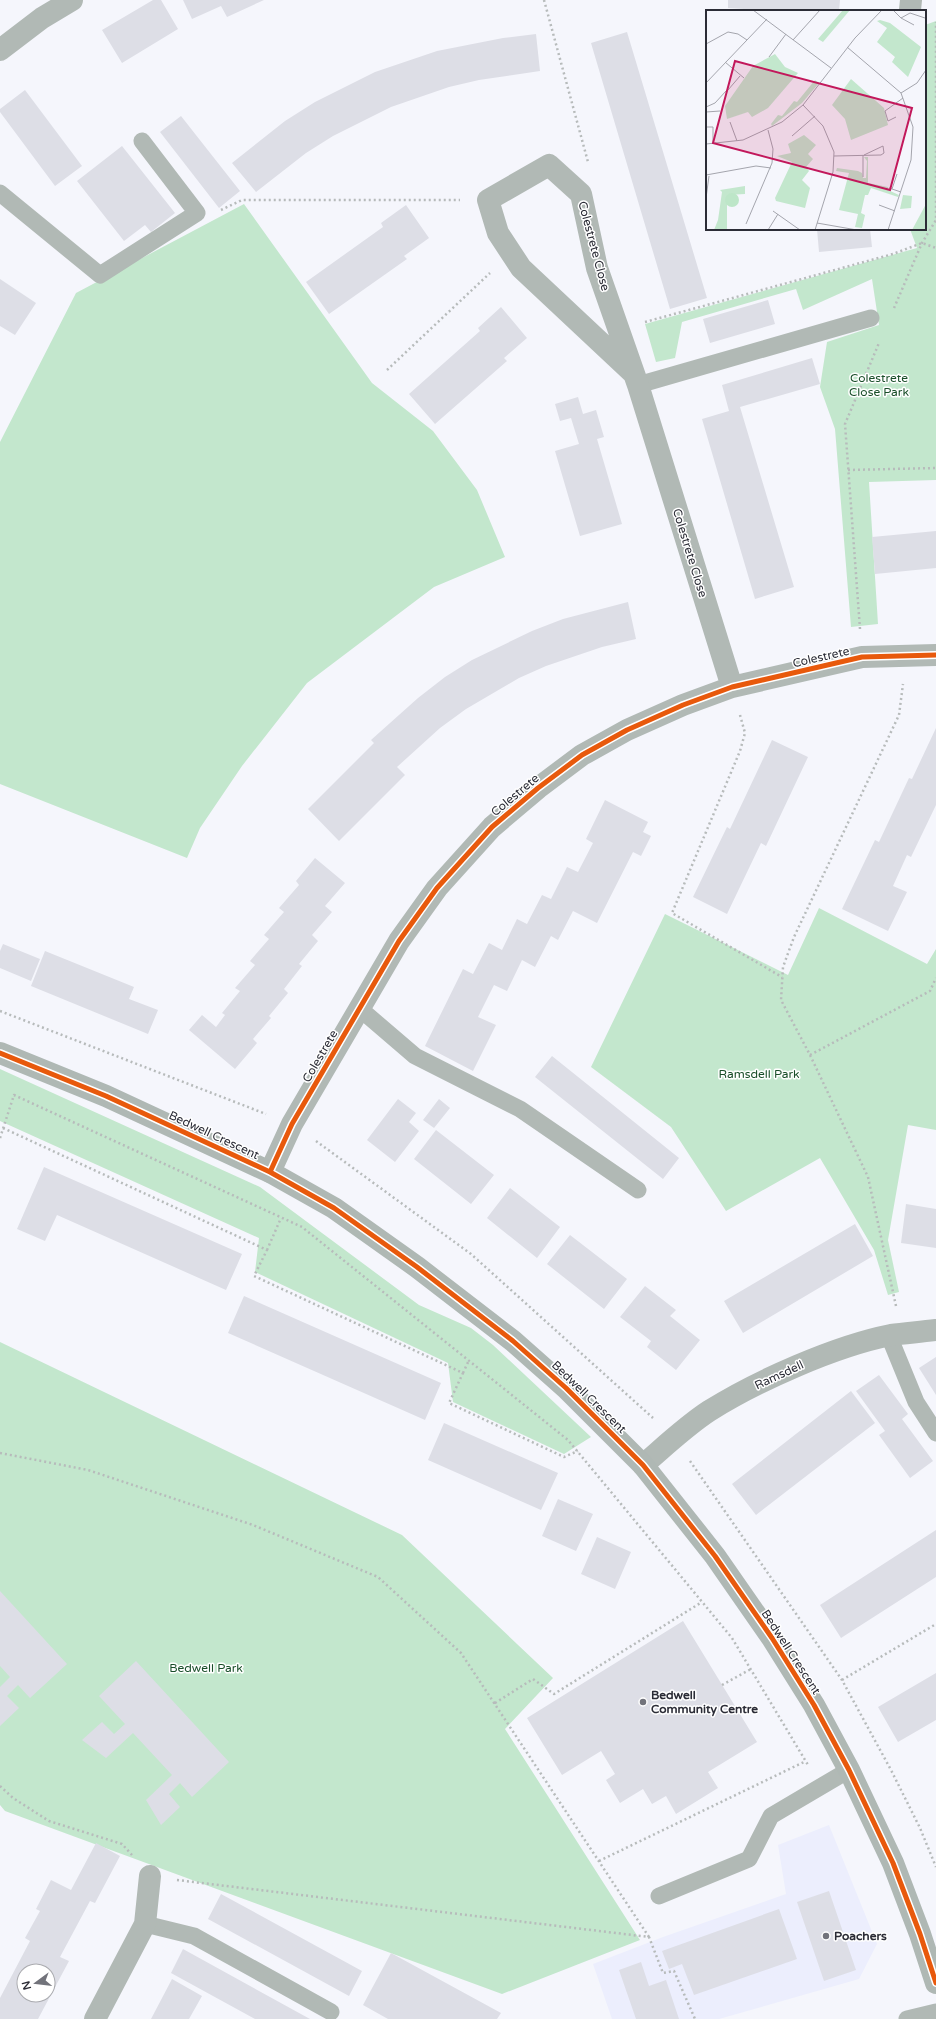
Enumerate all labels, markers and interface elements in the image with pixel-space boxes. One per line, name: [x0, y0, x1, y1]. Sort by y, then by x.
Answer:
inset map: [706, 10, 926, 230]
street label: Colestrete Close: [575, 200, 613, 293]
park label: Colestrete Close Park: [849, 371, 909, 399]
street label: Colestrete Close: [670, 507, 710, 599]
street label: Colestrete: [791, 644, 851, 670]
street label: Colestrete: [488, 771, 542, 819]
street label: Colestrete: [299, 1027, 341, 1085]
park label: Ramsdell Park: [718, 1067, 800, 1081]
street label: Bedwell Crescent: [167, 1108, 262, 1162]
street label: Bedwell Crescent: [549, 1358, 629, 1436]
street label: Ramsdell: [752, 1358, 806, 1392]
street label: Bedwell Crescent: [758, 1607, 824, 1697]
park label: Bedwell Park: [169, 1661, 243, 1675]
place label: Bedwell Community Centre: [651, 1688, 758, 1717]
marker: Bedwell Community Centre: [638, 1697, 648, 1707]
place label: Poachers: [834, 1929, 887, 1943]
marker: Poachers: [821, 1931, 831, 1941]
north arrow: [16, 1963, 56, 2003]
text: N: [19, 1980, 34, 1991]

